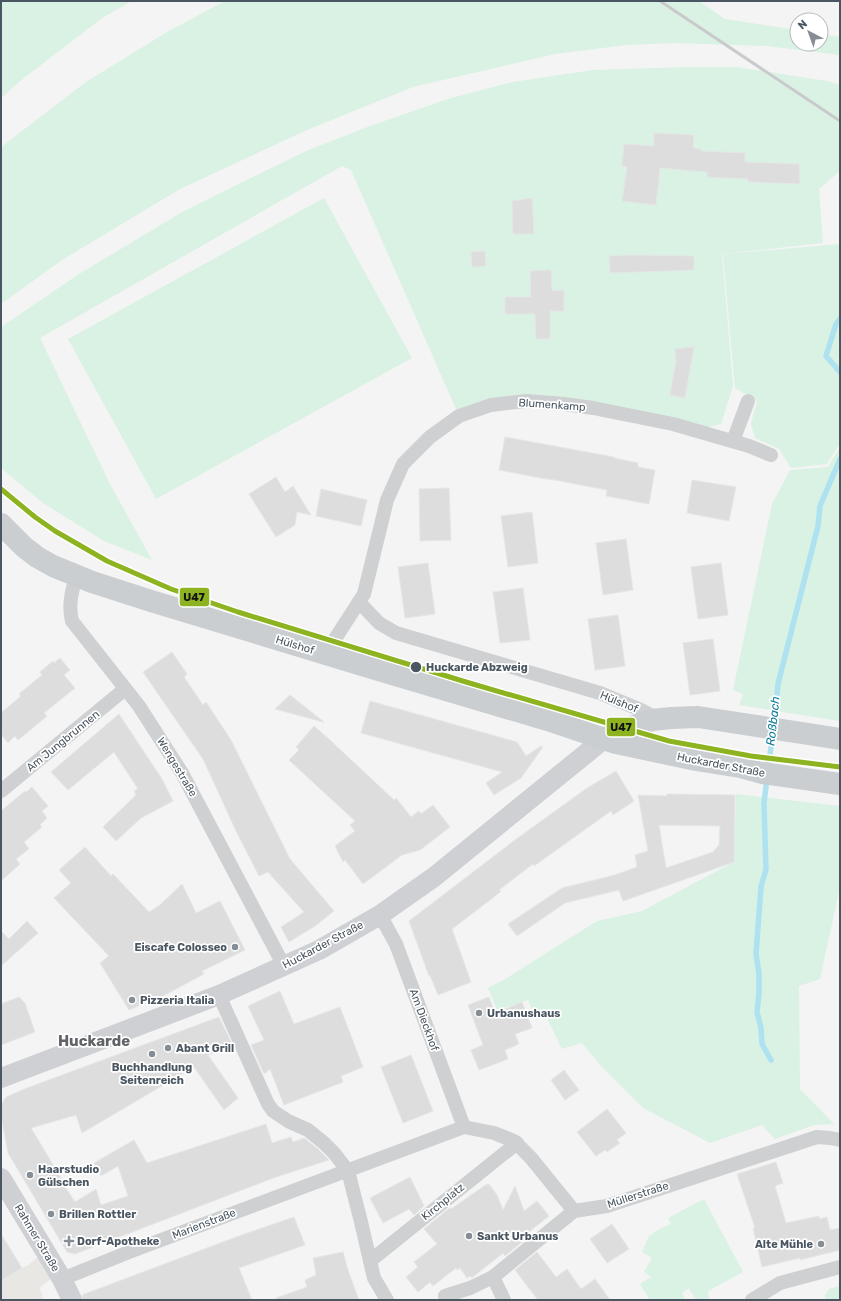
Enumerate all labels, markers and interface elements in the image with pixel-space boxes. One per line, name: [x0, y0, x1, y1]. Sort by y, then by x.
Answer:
north arrow: [789, 12, 829, 52]
text: N: [796, 17, 810, 32]
street label: Blumenkamp: [518, 396, 586, 414]
line badge: U47: [179, 587, 210, 607]
text: U47: [183, 591, 205, 604]
street label: Hülshof: [274, 633, 317, 657]
marker: Huckarde Abzweig: [409, 660, 423, 674]
place label: Huckarde Abzweig: [426, 661, 528, 674]
street label: Hülshof: [598, 688, 641, 716]
water label: Roßbach: [763, 695, 783, 747]
street label: Am Jungbrunnen: [24, 708, 102, 774]
line badge: U47: [606, 717, 636, 737]
text: U47: [610, 721, 632, 734]
street label: Wengestraße: [154, 735, 200, 799]
street label: Huckarder Straße: [676, 750, 766, 780]
street label: Huckarder Straße: [280, 918, 366, 972]
place label: Eiscafe Colosseo: [134, 941, 227, 954]
marker: Eiscafe Colosseo: [230, 942, 240, 952]
street label: Am Dieckhof: [407, 987, 442, 1054]
place label: Pizzeria Italia: [140, 994, 214, 1007]
marker: Pizzeria Italia: [127, 995, 137, 1005]
place label: Urbanushaus: [487, 1007, 560, 1020]
marker: Urbanushaus: [474, 1008, 484, 1018]
district label: Huckarde: [58, 1032, 130, 1050]
place label: Abant Grill: [176, 1042, 234, 1055]
marker: Abant Grill: [163, 1043, 173, 1053]
marker: Buchhandlung Seitenreich: [147, 1049, 157, 1059]
place label: Buchhandlung Seitenreich: [112, 1061, 192, 1087]
place label: Haarstudio Gülschen: [38, 1163, 99, 1189]
marker: Haarstudio Gülschen: [25, 1170, 35, 1180]
street label: Müllerstraße: [606, 1179, 670, 1211]
street label: Kirchplatz: [419, 1181, 467, 1223]
street label: Rahmer Straße: [12, 1202, 62, 1274]
street label: Marienstraße: [170, 1206, 238, 1242]
place label: Brillen Rottler: [59, 1208, 136, 1221]
marker: Brillen Rottler: [46, 1209, 56, 1219]
place label: Sankt Urbanus: [477, 1230, 558, 1243]
marker: Sankt Urbanus: [464, 1231, 474, 1241]
place label: Dorf-Apotheke: [77, 1235, 160, 1248]
marker: Dorf-Apotheke: [64, 1236, 74, 1246]
place label: Alte Mühle: [755, 1238, 813, 1251]
marker: Alte Mühle: [816, 1239, 826, 1249]

